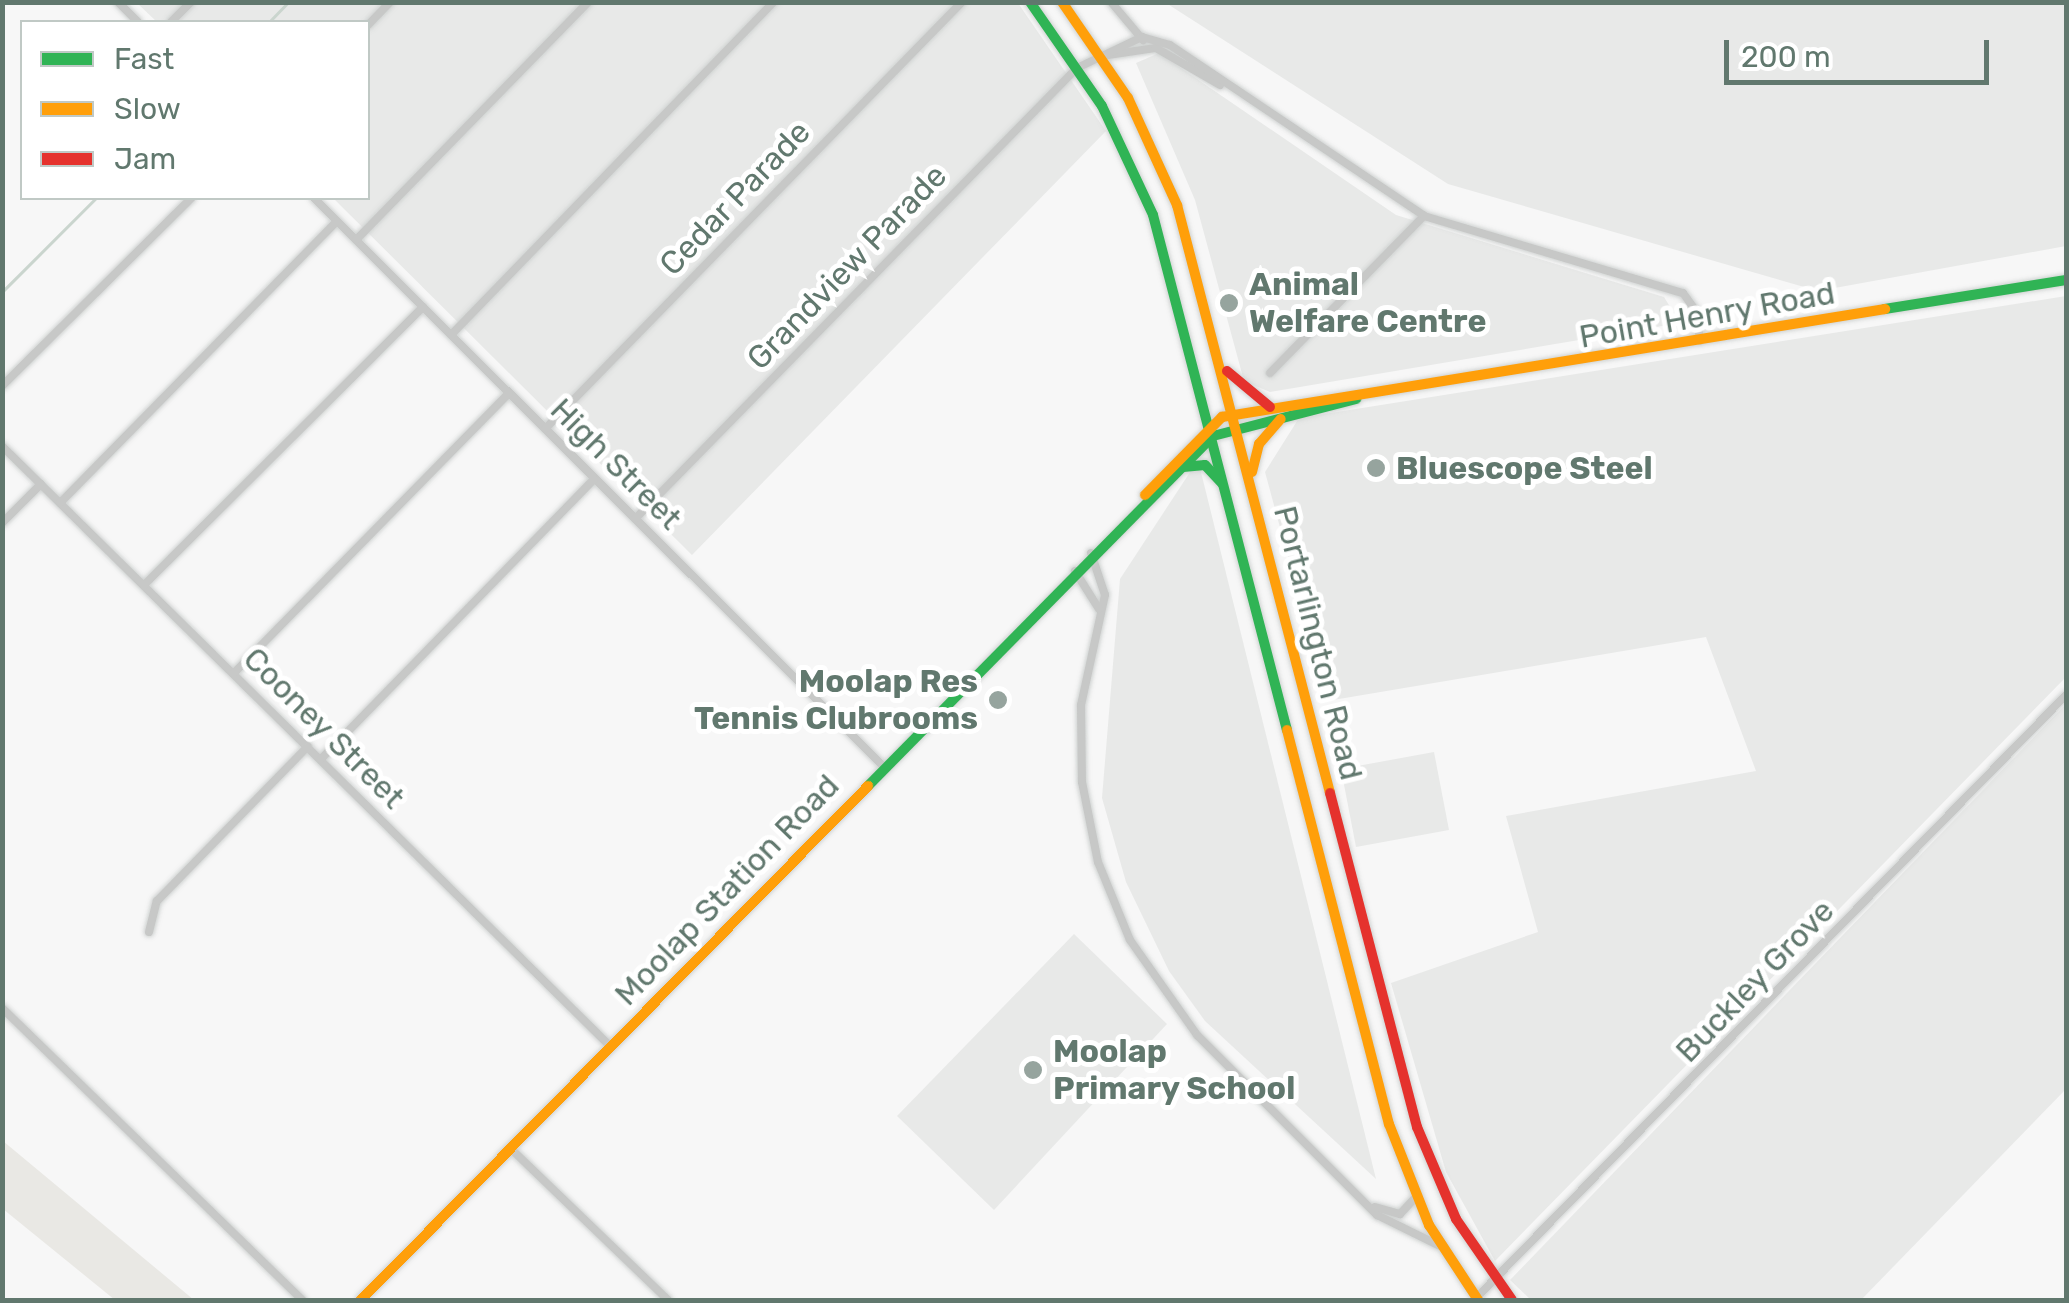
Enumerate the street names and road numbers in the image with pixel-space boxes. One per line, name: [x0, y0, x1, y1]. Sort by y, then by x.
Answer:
street label: Cedar Parade: [652, 113, 818, 283]
street label: Grandview Parade: [739, 156, 955, 378]
street label: Point Henry Road: [1576, 274, 1838, 356]
street label: High Street: [542, 390, 690, 538]
street label: Portarlington Road: [1265, 502, 1371, 784]
street label: Cooney Street: [235, 639, 413, 817]
street label: Moolap Station Road: [607, 767, 847, 1013]
street label: Buckley Grove: [1668, 891, 1842, 1071]

